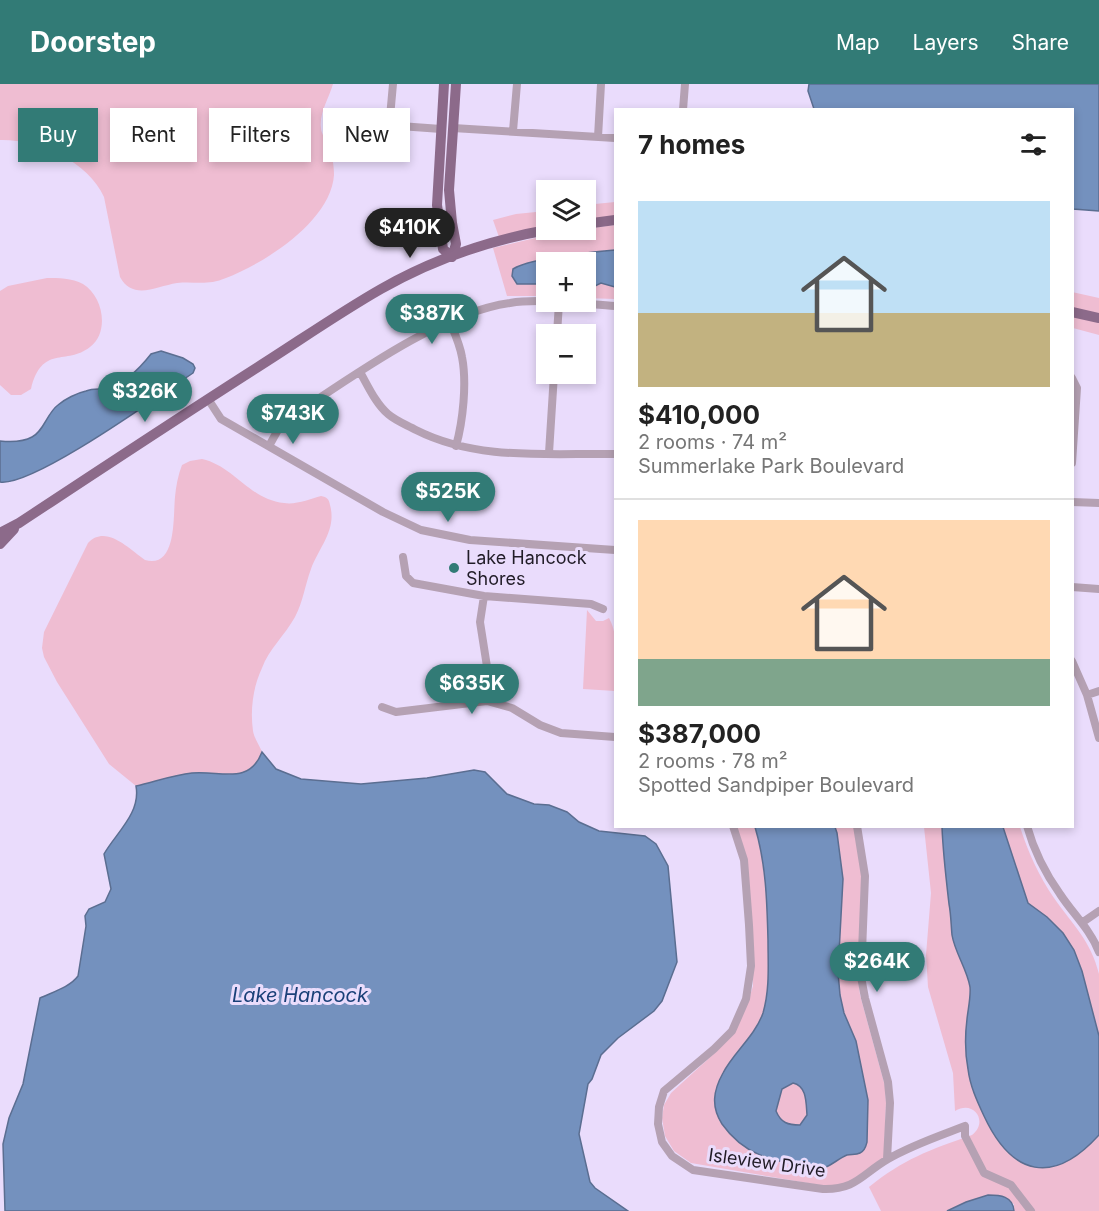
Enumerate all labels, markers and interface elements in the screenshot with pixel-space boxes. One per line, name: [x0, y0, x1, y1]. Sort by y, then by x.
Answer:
text: Doorstep: [30, 25, 156, 59]
text: Map: [836, 30, 880, 55]
text: Layers: [913, 30, 979, 55]
text: Share: [1012, 30, 1069, 55]
chip: Buy: [18, 108, 98, 162]
chip: Rent: [110, 108, 197, 162]
chip: Filters: [209, 108, 311, 162]
chip: New: [323, 108, 410, 162]
icon: filters: [1017, 128, 1050, 161]
text: 7 homes: [638, 129, 745, 160]
map controls: [536, 180, 596, 384]
button: layers: [536, 180, 596, 240]
pin: $410K: [368, 208, 452, 259]
text: $410K: [379, 215, 441, 239]
icon: home: [790, 240, 898, 348]
button: +: [536, 252, 596, 312]
pin: $387K: [390, 294, 474, 345]
text: $387K: [399, 301, 465, 325]
button: −: [536, 324, 596, 384]
pin: $326K: [103, 372, 187, 423]
text: $326K: [112, 379, 178, 403]
pin: $743K: [251, 394, 335, 445]
text: $410,000: [638, 399, 760, 430]
text: $743K: [261, 401, 325, 425]
text: 2 rooms · 74 m²: [638, 430, 787, 454]
text: Summerlake Park Boulevard: [638, 454, 904, 478]
pin: $525K: [406, 472, 490, 523]
text: $525K: [415, 479, 481, 503]
place label: Lake Hancock Shores: [466, 547, 587, 589]
icon: home: [790, 559, 898, 667]
marker: Lake Hancock Shores: [447, 561, 461, 575]
pin: $635K: [430, 664, 514, 715]
text: $635K: [439, 671, 505, 695]
text: $387,000: [638, 718, 761, 749]
text: 2 rooms · 78 m²: [638, 749, 787, 773]
text: Spotted Sandpiper Boulevard: [638, 773, 914, 797]
pin: $264K: [835, 942, 919, 993]
text: $264K: [844, 949, 910, 973]
water label: Lake Hancock: [232, 983, 369, 1007]
street label: Isleview Drive: [707, 1144, 827, 1181]

